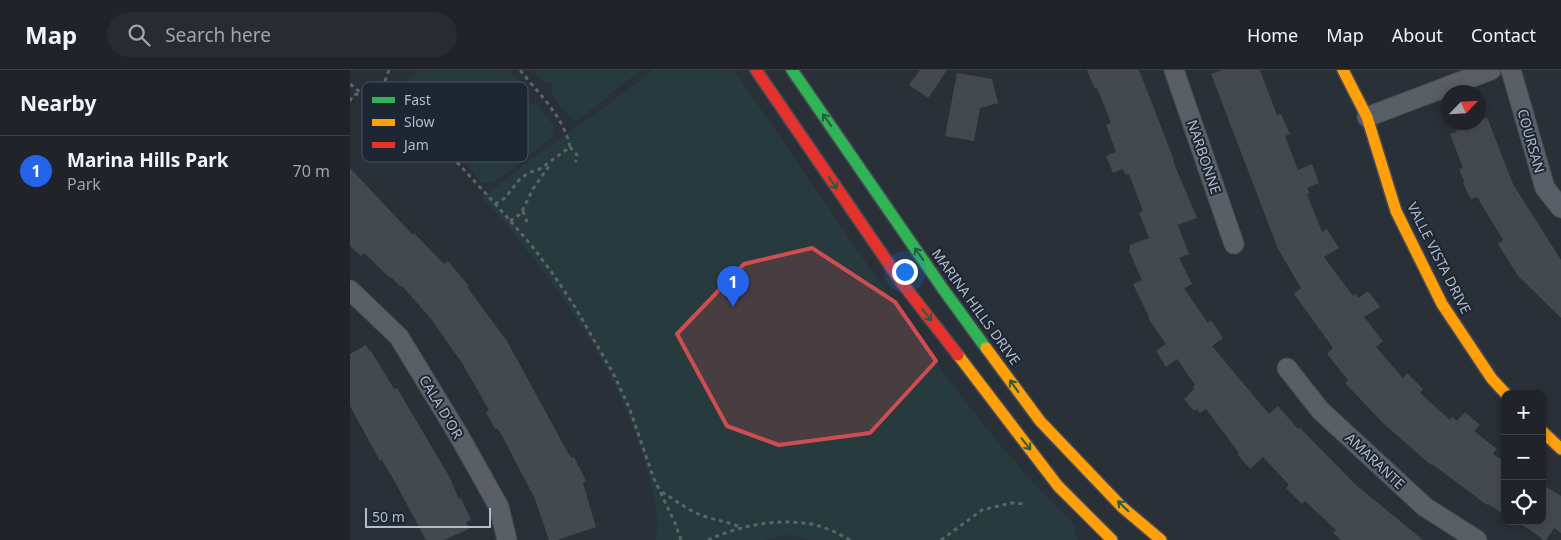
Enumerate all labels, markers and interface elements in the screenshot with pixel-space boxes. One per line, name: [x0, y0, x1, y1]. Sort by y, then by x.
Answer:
search box: [107, 12, 457, 57]
text: Map: [25, 18, 77, 51]
icon: search: [125, 21, 153, 49]
text: Search here: [165, 22, 271, 48]
text: Home: [1247, 23, 1298, 47]
text: Map: [1326, 23, 1364, 47]
text: About: [1392, 23, 1443, 47]
text: Contact: [1471, 23, 1536, 47]
legend: [362, 82, 528, 162]
north arrow: [1441, 85, 1486, 130]
text: Nearby: [20, 89, 96, 117]
text: Fast: [404, 90, 431, 109]
street label: COURSAN: [1513, 107, 1550, 175]
text: Slow: [404, 112, 435, 131]
one-way arrow: [822, 114, 832, 128]
street label: NARBONNE: [1183, 117, 1226, 197]
text: Jam: [402, 135, 429, 154]
text: Marina Hills Park: [67, 147, 229, 173]
text: 1: [31, 160, 41, 182]
text: 70 m: [293, 160, 330, 182]
text: Park: [67, 173, 101, 195]
one-way arrow: [828, 175, 838, 189]
street label: VALLE VISTA DRIVE: [1403, 199, 1476, 317]
street label: MARINA HILLS DRIVE: [928, 245, 1025, 369]
one-way arrow: [914, 247, 924, 261]
your location: [892, 259, 918, 285]
pin: 1: [717, 266, 749, 307]
one-way arrow: [921, 309, 932, 322]
street label: CALA D'OR: [415, 372, 468, 442]
one-way arrow: [1009, 380, 1020, 393]
map controls: [1501, 390, 1546, 525]
button: +: [1501, 390, 1546, 435]
street label: AMARANTE: [1342, 428, 1409, 493]
button: −: [1501, 435, 1546, 480]
one-way arrow: [1021, 437, 1031, 451]
button: locate: [1501, 480, 1546, 525]
one-way arrow: [1117, 501, 1129, 513]
scale bar: [365, 505, 491, 528]
text: 50 m: [372, 507, 405, 526]

